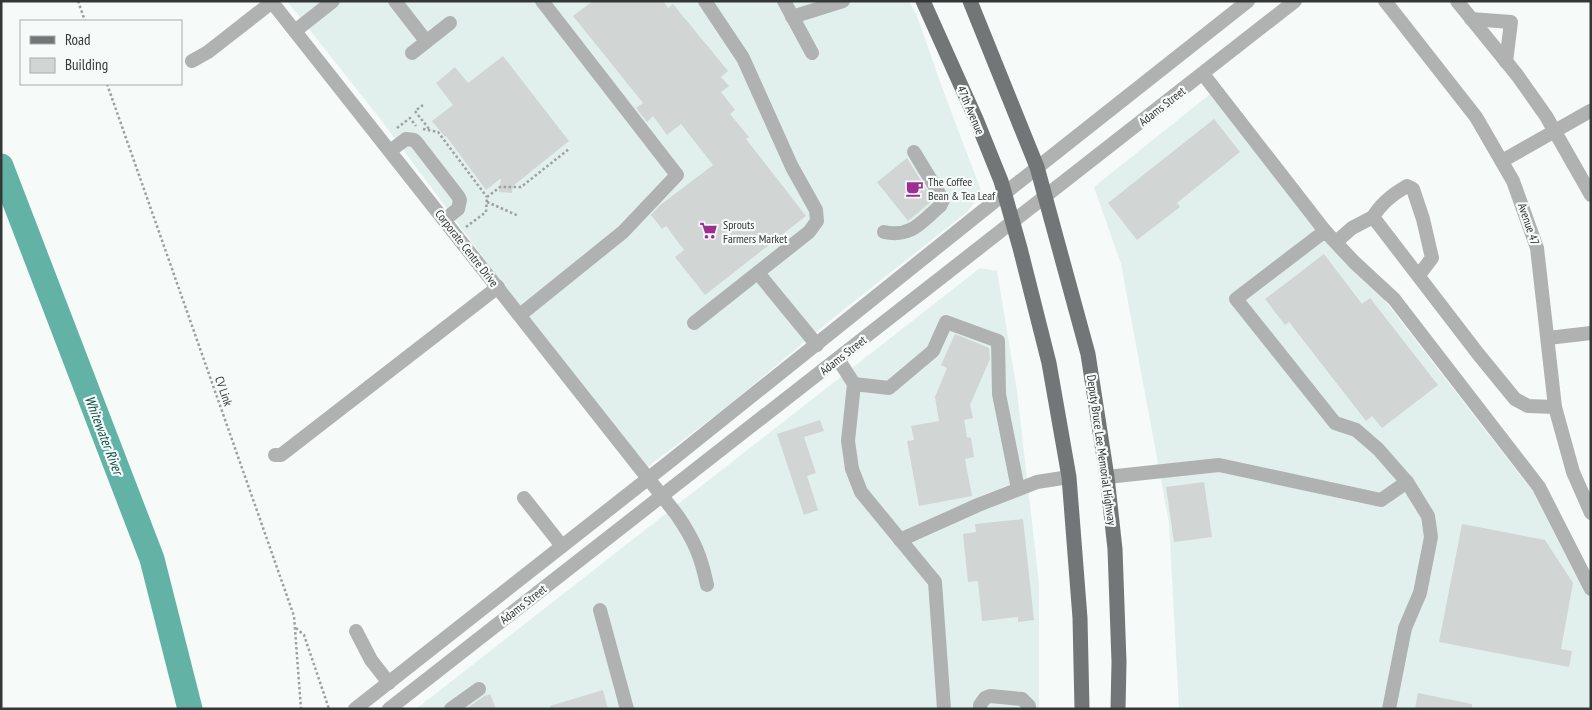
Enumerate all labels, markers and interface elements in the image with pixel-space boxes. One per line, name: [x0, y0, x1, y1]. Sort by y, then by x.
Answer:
legend: [20, 20, 182, 85]
text: Road: [65, 30, 91, 49]
text: Building: [65, 55, 108, 74]
street label: 47th Avenue: [954, 83, 988, 137]
street label: Adams Street: [1136, 83, 1189, 129]
place label: The Coffee Bean & Tea Leaf: [928, 174, 996, 203]
cafe icon: The Coffee Bean & Tea Leaf: [904, 178, 924, 198]
street label: Avenue 47: [1515, 201, 1543, 247]
street label: Corporate Centre Drive: [432, 206, 502, 290]
place label: Sprouts Farmers Market: [723, 217, 788, 246]
supermarket icon: Sprouts Farmers Market: [699, 221, 719, 241]
street label: Adams Street: [817, 332, 870, 378]
street label: CV Link: [212, 374, 236, 408]
street label: Deputy Bruce Lee Memorial Highway: [1084, 374, 1120, 527]
water label: Whitewater River: [81, 393, 128, 479]
street label: Adams Street: [497, 581, 550, 627]

